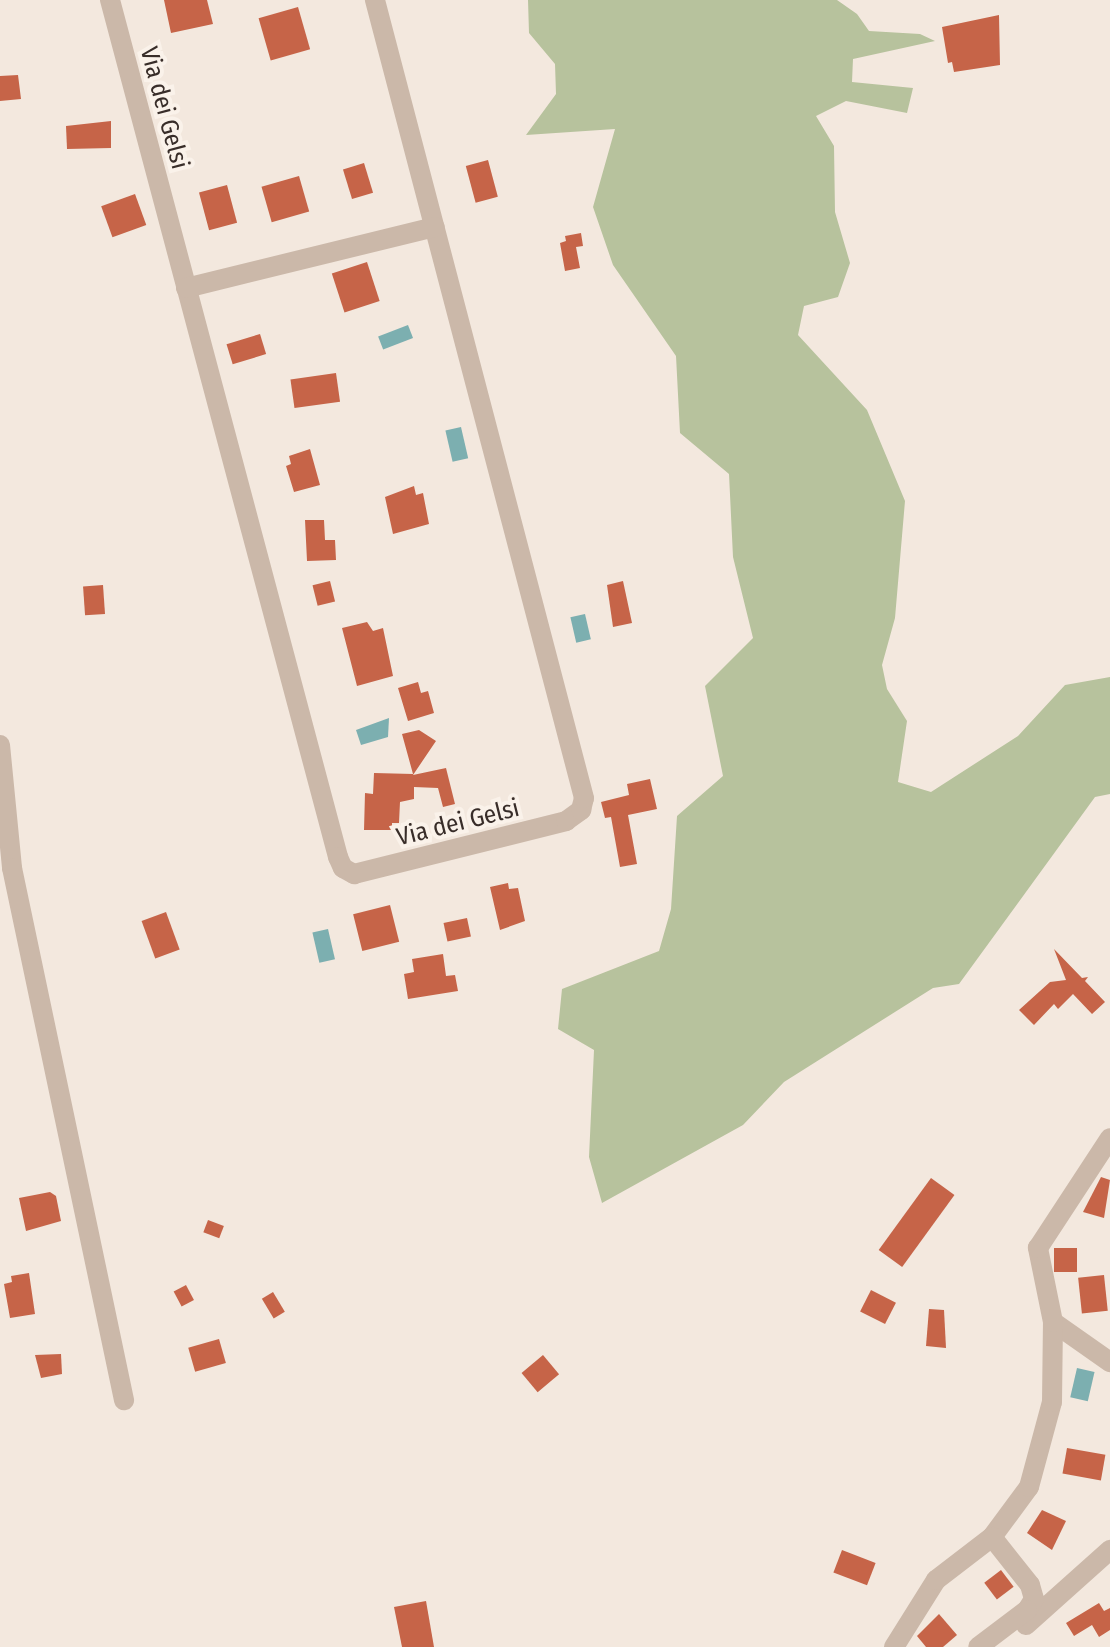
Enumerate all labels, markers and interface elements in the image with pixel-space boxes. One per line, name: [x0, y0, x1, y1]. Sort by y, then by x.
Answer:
street label: Via dei Gelsi: [133, 44, 195, 172]
street label: Via dei Gelsi: [394, 793, 522, 853]

